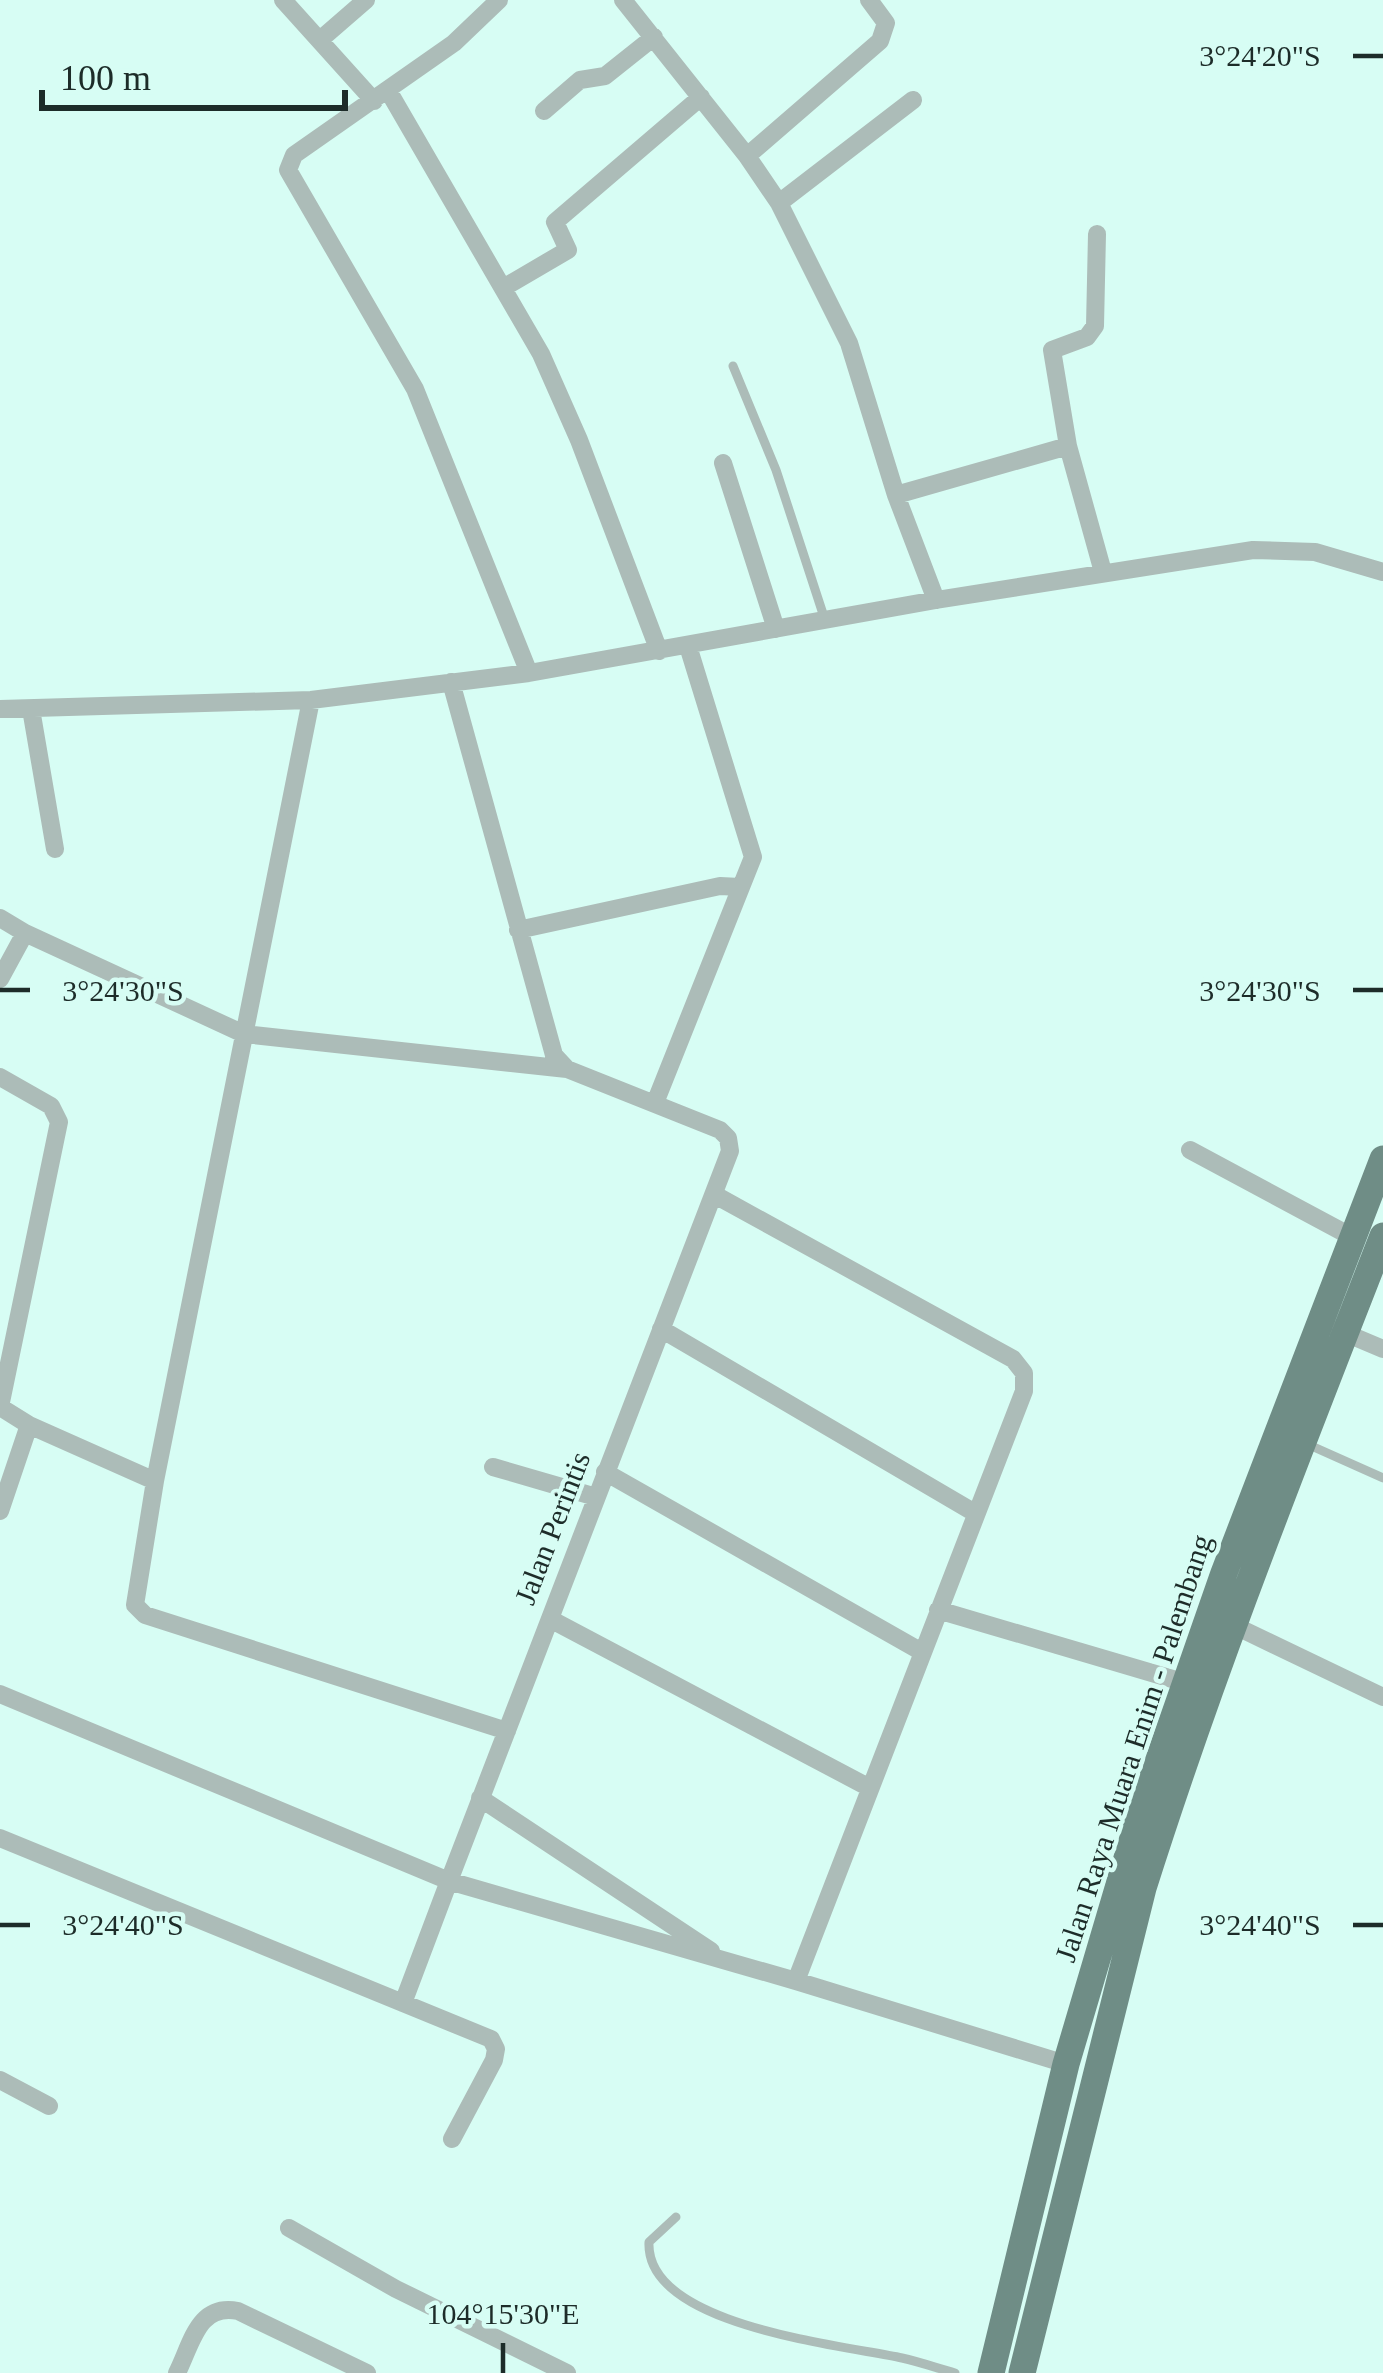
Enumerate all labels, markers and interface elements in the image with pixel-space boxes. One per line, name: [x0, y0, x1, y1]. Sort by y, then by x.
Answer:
scale bar: [42, 36, 345, 110]
text: 3°24'20"S: [1199, 39, 1321, 72]
text: 100 m: [60, 58, 151, 98]
text: 3°24'30"S: [62, 974, 184, 1007]
text: 3°24'30"S: [1199, 974, 1321, 1007]
street label: Jalan Perintis: [508, 1447, 596, 1609]
street label: Jalan Raya Muara Enim - Palembang: [1048, 1530, 1218, 1966]
text: 3°24'40"S: [62, 1908, 184, 1941]
text: 3°24'40"S: [1199, 1908, 1321, 1941]
text: 104°15'30"E: [427, 2297, 579, 2330]

